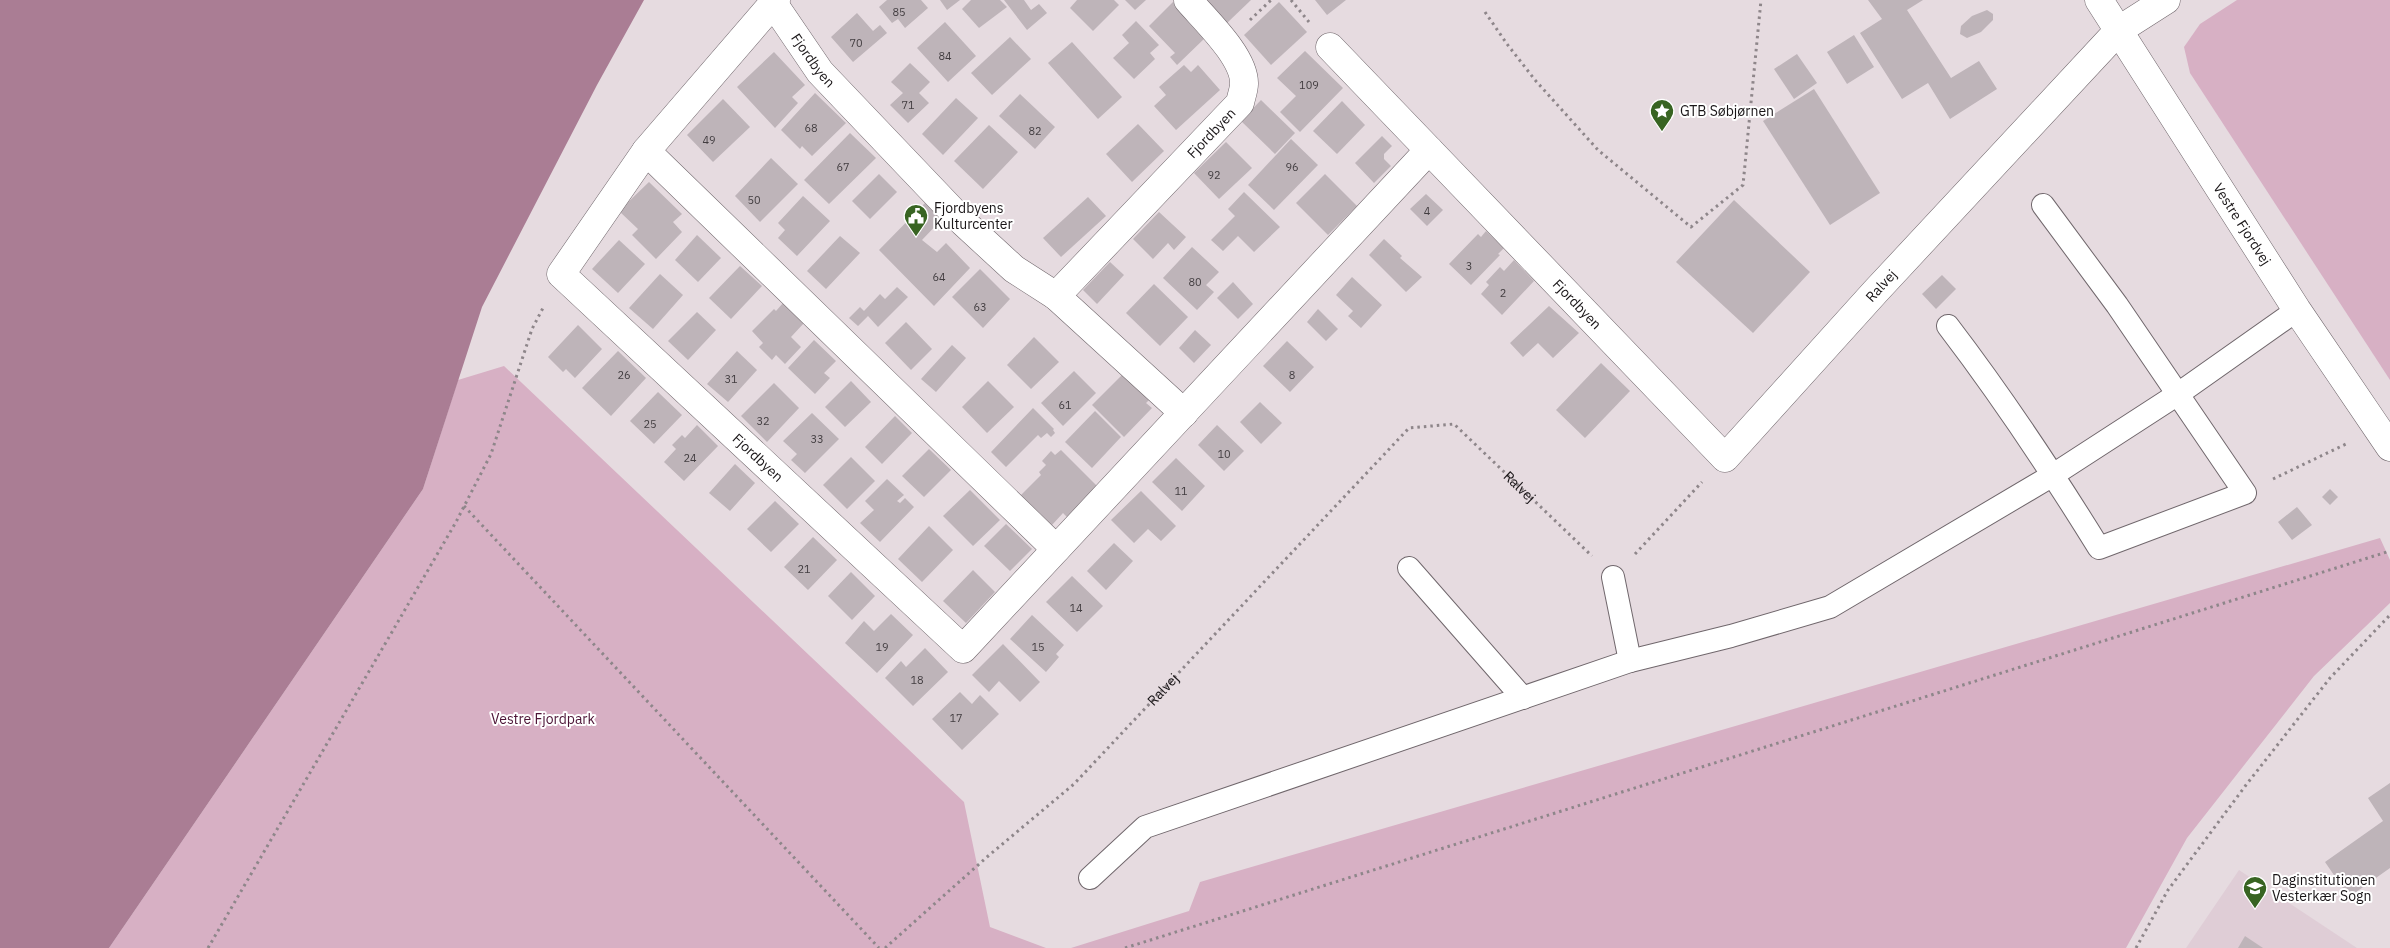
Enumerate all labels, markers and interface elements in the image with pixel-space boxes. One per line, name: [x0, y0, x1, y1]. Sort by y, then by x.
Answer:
house number: 85: [892, 5, 906, 19]
street label: Fjordbyen: [787, 30, 839, 91]
house number: 70: [849, 36, 863, 50]
house number: 84: [938, 49, 952, 63]
house number: 109: [1299, 78, 1319, 92]
house number: 71: [901, 98, 915, 112]
place icon: GTB Søbjørnen: [1649, 98, 1675, 132]
place label: GTB Søbjørnen: [1680, 102, 1774, 120]
street label: Fjordbyen: [1183, 104, 1239, 162]
house number: 68: [804, 121, 818, 135]
house number: 82: [1028, 124, 1042, 138]
house number: 49: [702, 133, 716, 147]
house number: 67: [836, 160, 850, 174]
house number: 96: [1285, 160, 1299, 174]
house number: 92: [1207, 168, 1221, 182]
street label: Vestre Fjordvej: [2209, 180, 2275, 269]
house number: 50: [747, 193, 761, 207]
place label: Fjordbyens Kulturcenter: [934, 199, 1013, 233]
public building icon: Fjordbyens Kulturcenter: [903, 203, 929, 237]
house number: 4: [1424, 204, 1431, 218]
house number: 3: [1466, 259, 1472, 273]
street label: Ralvej: [1862, 266, 1901, 306]
house number: 64: [932, 270, 946, 284]
house number: 80: [1188, 275, 1202, 289]
street label: Fjordbyen: [1549, 275, 1605, 333]
house number: 2: [1500, 286, 1506, 300]
house number: 63: [973, 300, 987, 314]
house number: 26: [617, 368, 631, 382]
house number: 8: [1289, 368, 1295, 382]
house number: 31: [724, 372, 738, 386]
house number: 61: [1058, 398, 1072, 412]
house number: 32: [756, 414, 770, 428]
house number: 25: [643, 417, 657, 431]
street label: Fjordbyen: [729, 430, 787, 486]
house number: 33: [810, 432, 824, 446]
house number: 10: [1217, 447, 1231, 461]
house number: 24: [683, 451, 697, 465]
street label: Ralvej: [1500, 467, 1539, 506]
house number: 11: [1174, 484, 1188, 498]
house number: 21: [797, 562, 811, 576]
house number: 14: [1069, 601, 1083, 615]
house number: 19: [875, 640, 889, 654]
house number: 15: [1031, 640, 1045, 654]
street label: Ralvej: [1143, 670, 1182, 710]
house number: 18: [910, 673, 924, 687]
park label: Vestre Fjordpark: [491, 710, 596, 728]
house number: 17: [949, 711, 963, 725]
place label: Daginstitutionen Vesterkær Sogn: [2272, 871, 2376, 905]
school or university icon: Daginstitutionen Vesterkær Sogn: [2242, 875, 2268, 909]

